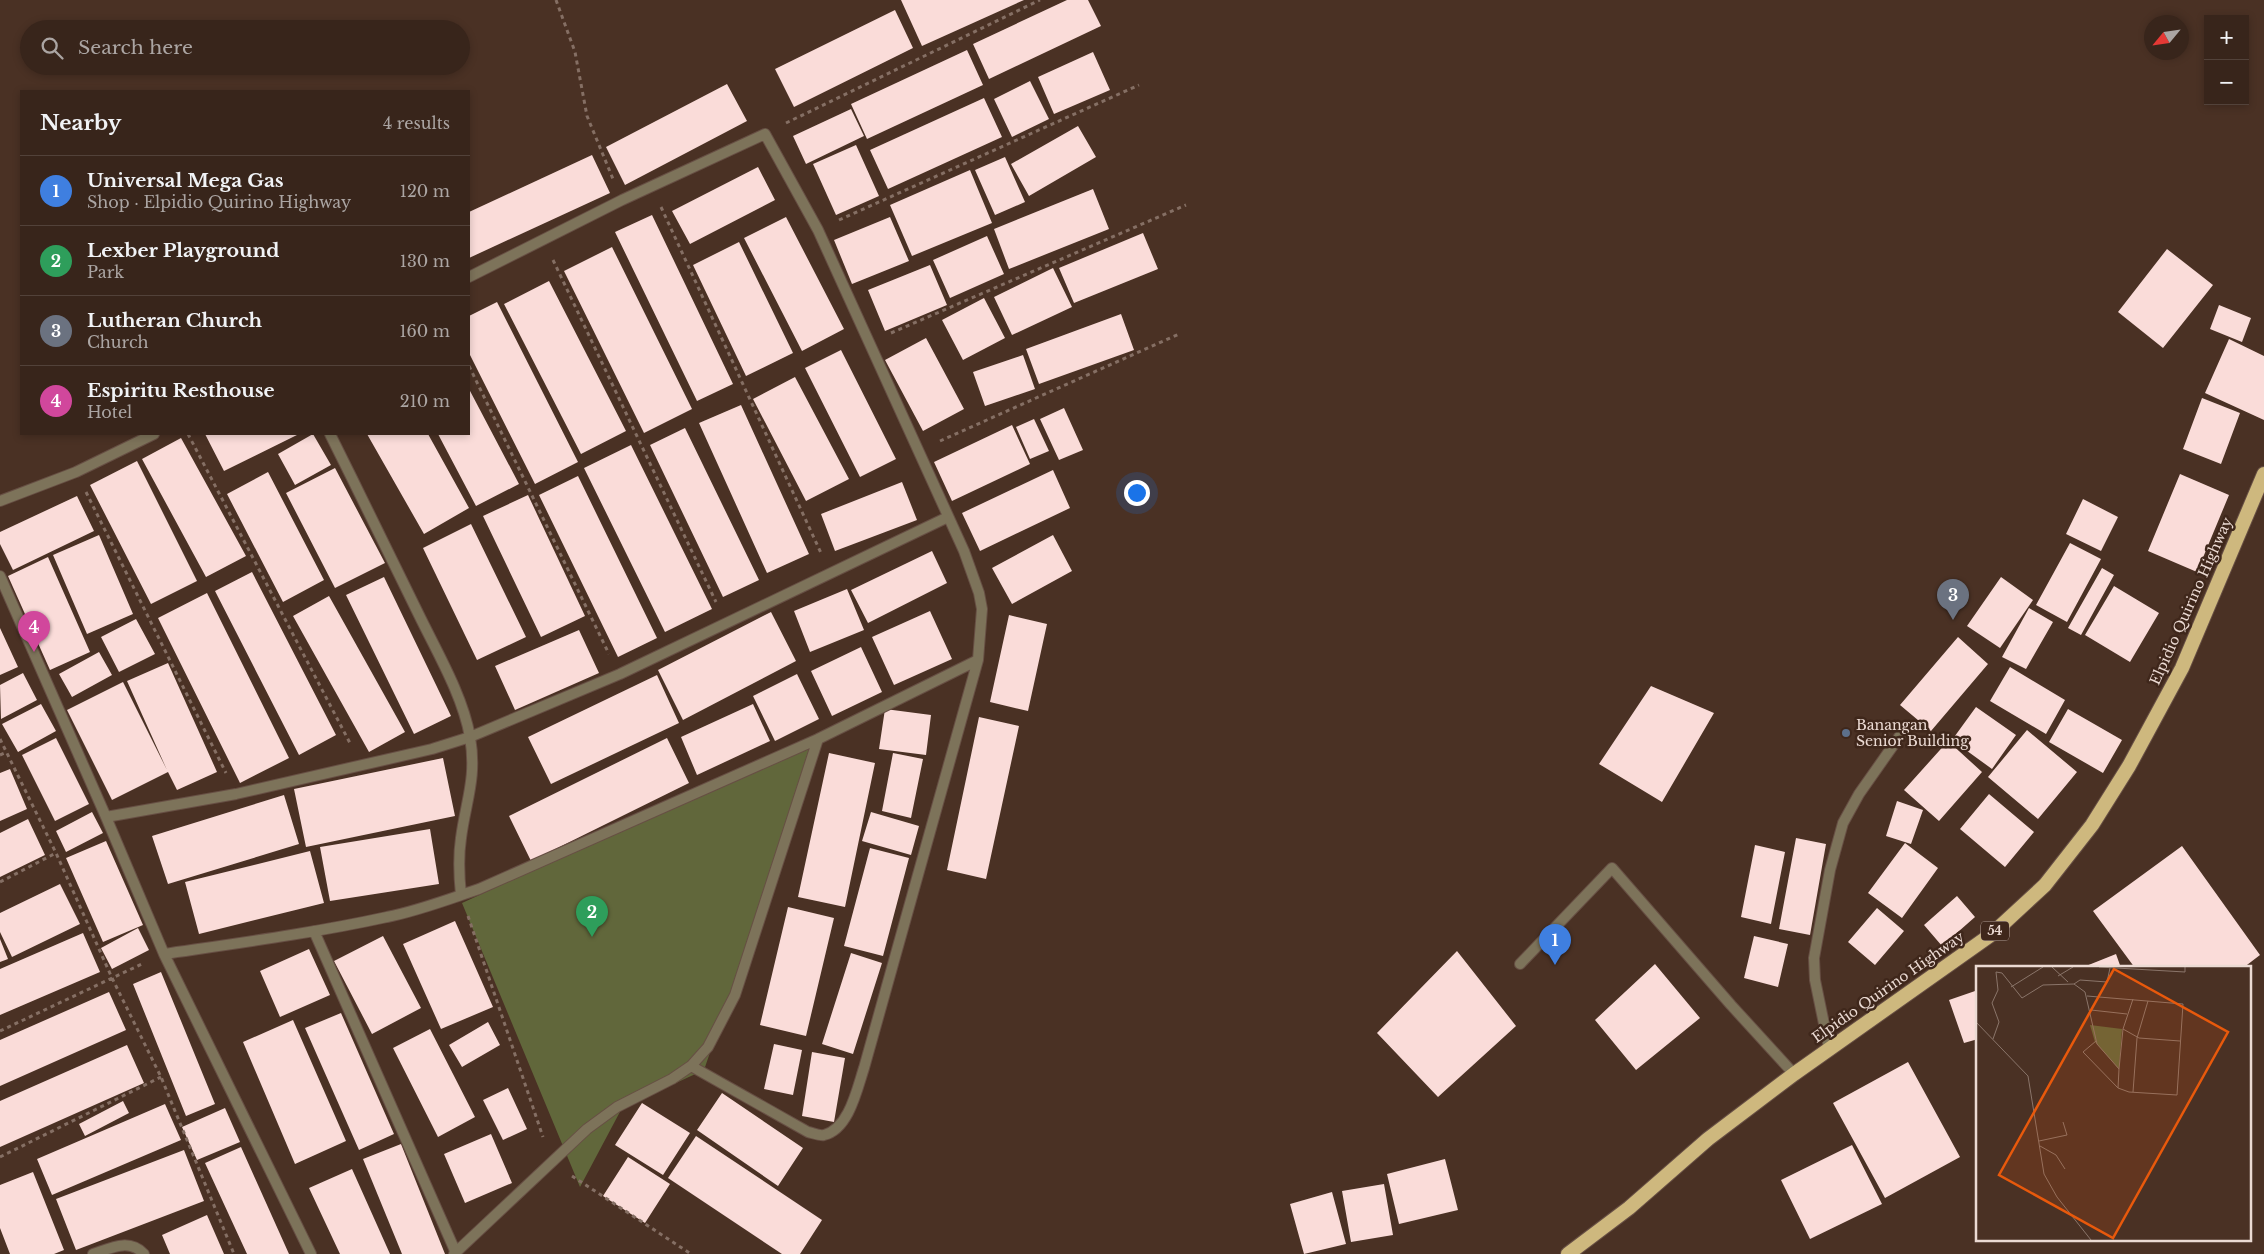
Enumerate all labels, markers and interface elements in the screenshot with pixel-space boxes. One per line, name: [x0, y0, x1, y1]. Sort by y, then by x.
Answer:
north arrow: [2144, 15, 2189, 60]
map controls: [2204, 15, 2249, 105]
button: +: [2204, 15, 2249, 60]
search box: [20, 20, 470, 75]
icon: search: [38, 34, 66, 62]
text: Search here: [78, 36, 193, 59]
button: −: [2204, 60, 2249, 105]
text: Nearby: [40, 110, 121, 136]
text: 4 results: [383, 113, 450, 133]
text: Universal Mega Gas: [87, 169, 284, 192]
text: 1: [53, 181, 59, 201]
text: 120 m: [400, 181, 450, 201]
text: Shop · Elpidio Quirino Highway: [87, 192, 351, 212]
text: Lexber Playground: [87, 239, 279, 262]
text: 2: [51, 251, 61, 271]
text: 130 m: [400, 251, 450, 271]
text: Park: [87, 262, 124, 282]
text: Lutheran Church: [87, 309, 262, 332]
text: 3: [51, 321, 61, 341]
text: 160 m: [399, 321, 450, 341]
text: Church: [87, 332, 149, 352]
text: Espiritu Resthouse: [87, 379, 275, 402]
text: 4: [51, 391, 61, 411]
text: 210 m: [400, 391, 450, 411]
text: Hotel: [87, 402, 132, 422]
your location: [1124, 480, 1150, 506]
street label: Elpidio Quirino Highway: [2146, 514, 2236, 688]
pin: 3: [1937, 579, 1969, 620]
pin: 4: [18, 611, 50, 652]
place label: Banangan Senior Building: [1856, 716, 1969, 750]
marker: Banangan Senior Building: [1840, 727, 1852, 739]
pin: 2: [576, 896, 608, 937]
road number: 54: [1981, 921, 2009, 940]
pin: 1: [1539, 924, 1571, 965]
street label: Elpidio Quirino Highway: [1808, 927, 1968, 1046]
inset map: [1976, 966, 2252, 1242]

